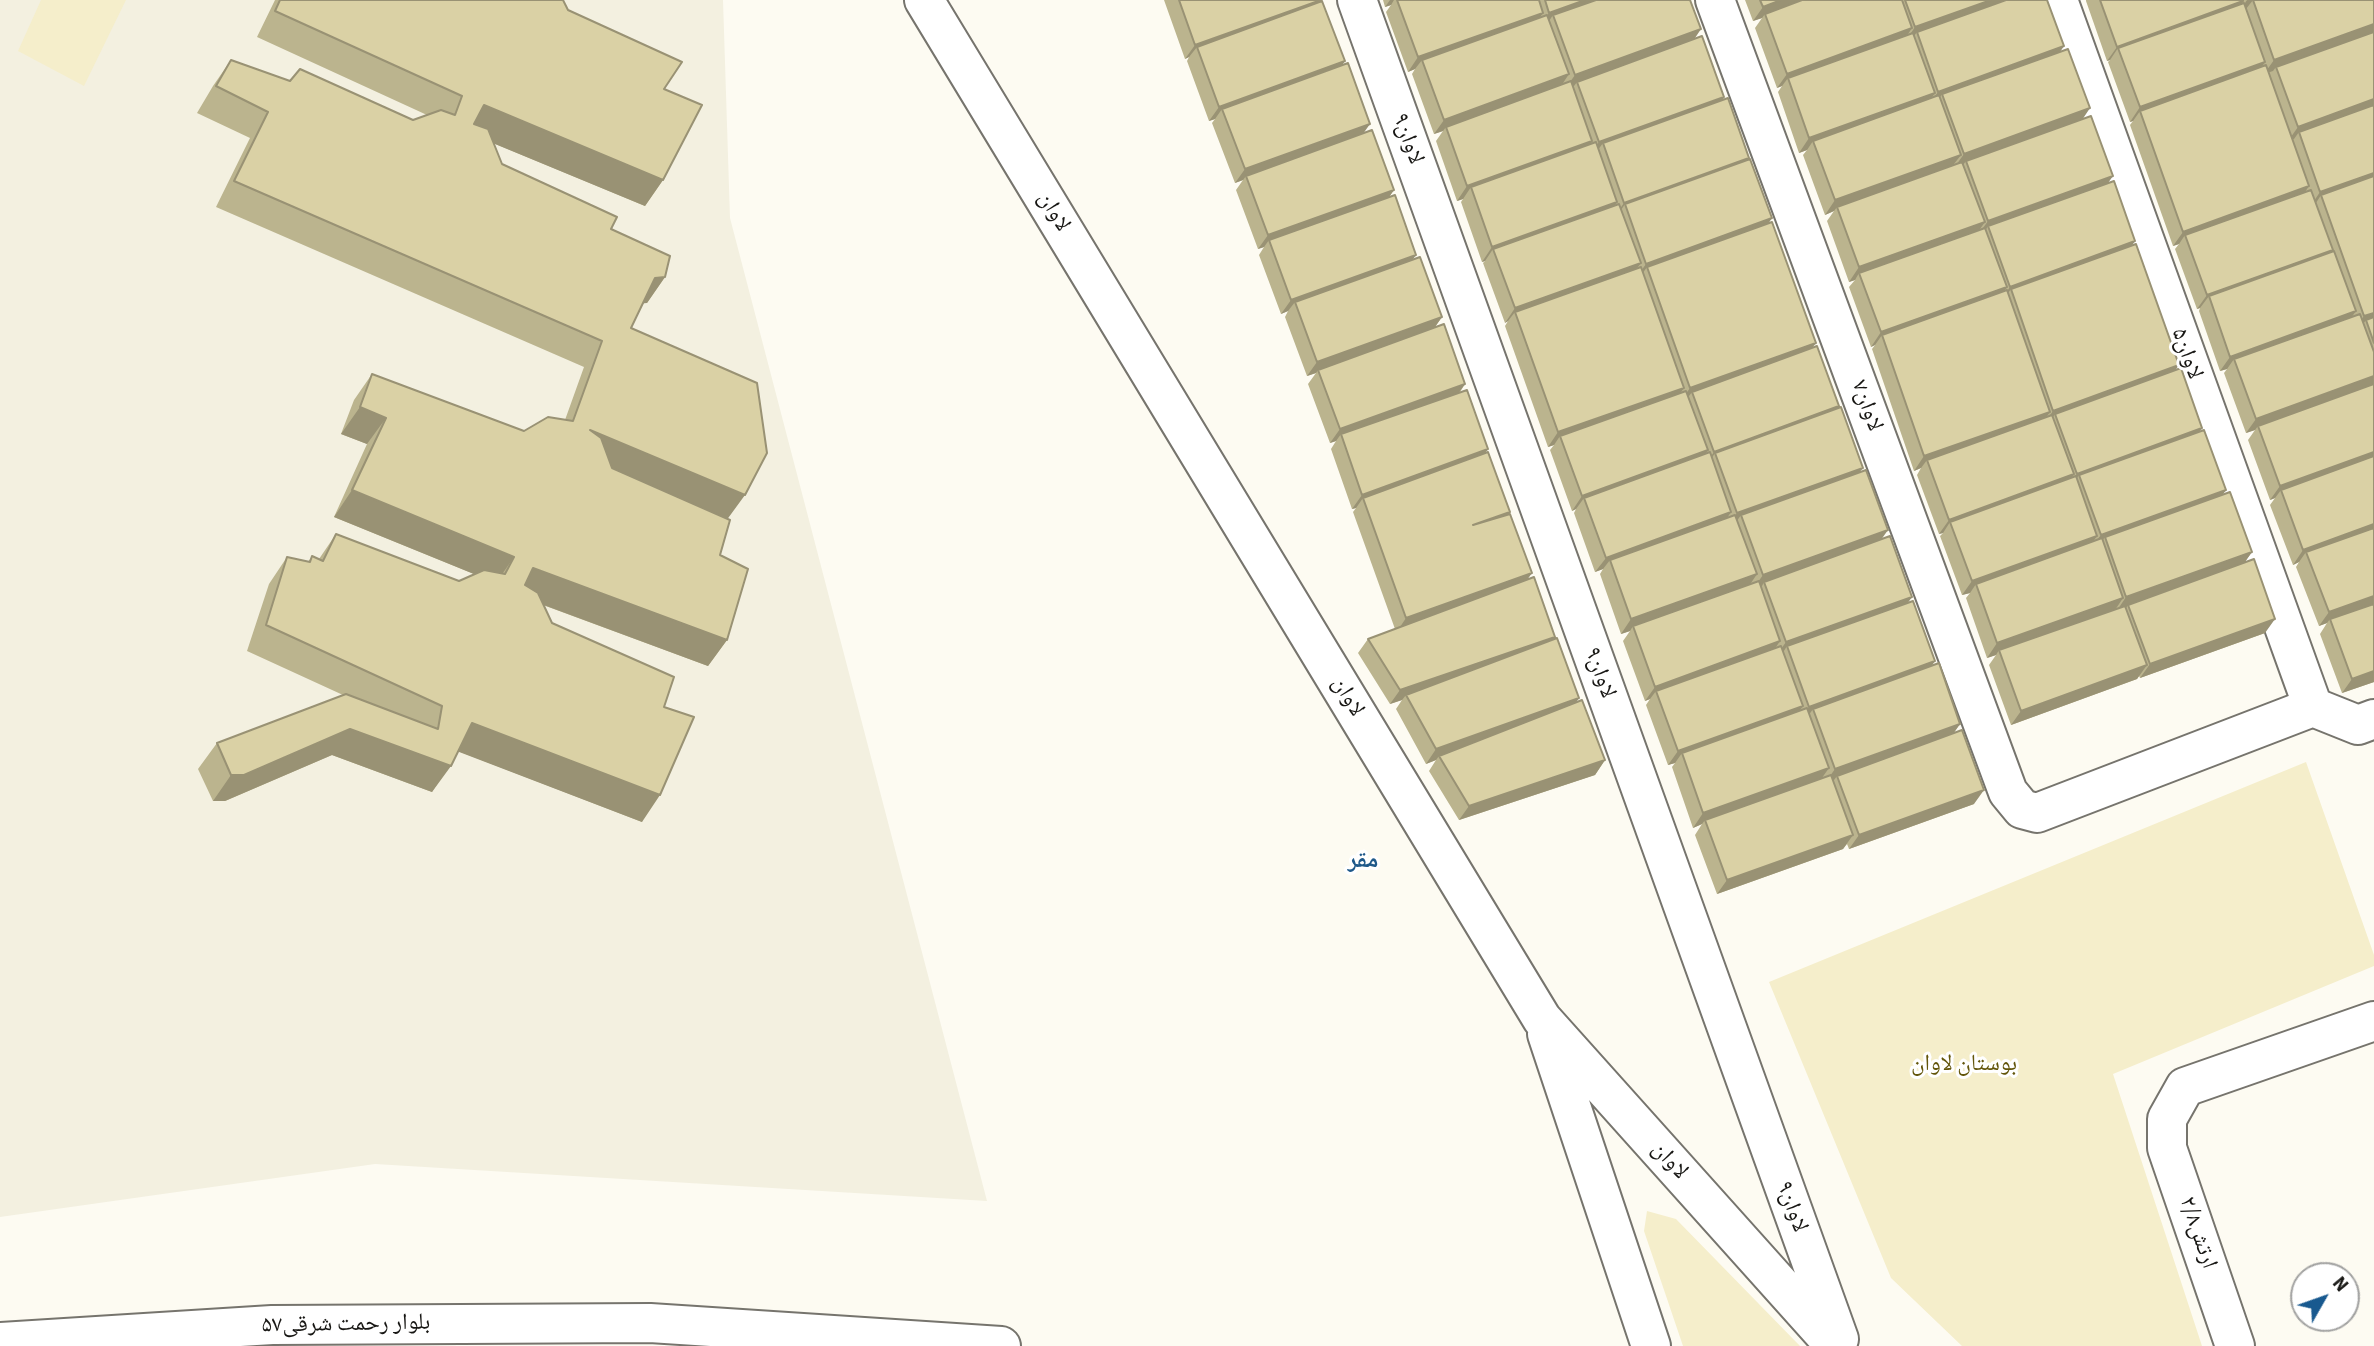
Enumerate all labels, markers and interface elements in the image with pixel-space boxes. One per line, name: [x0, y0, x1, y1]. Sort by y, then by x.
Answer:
street label: ۹لاوان: [1385, 110, 1429, 168]
street label: لاوان: [1030, 187, 1076, 237]
street label: ۵لاوان: [2164, 325, 2208, 383]
street label: ۷لاوان: [1844, 377, 1888, 435]
street label: ۹لاوان: [1577, 644, 1621, 702]
street label: لاوان: [1324, 672, 1370, 722]
district label: مقر: [1348, 848, 1378, 876]
park label: بوستان لاوان: [1911, 1051, 2017, 1079]
street label: لاوان: [1645, 1136, 1693, 1186]
street label: ۹لاوان: [1769, 1178, 1813, 1236]
street label: ۲/۸ارتش: [2172, 1193, 2222, 1273]
north arrow: [2290, 1262, 2360, 1332]
text: N: [2326, 1271, 2354, 1298]
street label: ۵۷بلوار رحمت شرقی: [261, 1310, 431, 1340]

